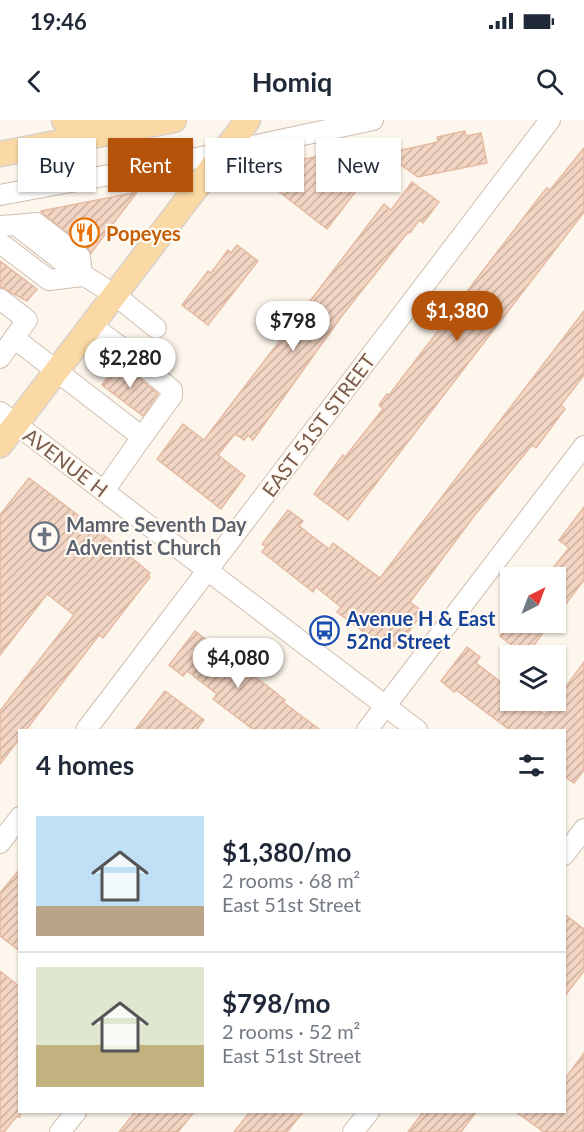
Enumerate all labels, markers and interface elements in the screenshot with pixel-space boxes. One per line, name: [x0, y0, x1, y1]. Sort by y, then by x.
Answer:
text: 19:46: [30, 8, 87, 35]
icon: back: [18, 65, 51, 98]
text: Homiq: [252, 65, 332, 98]
icon: search: [533, 65, 566, 98]
chip: Buy: [18, 138, 96, 192]
chip: Rent: [108, 138, 193, 192]
chip: Filters: [205, 138, 304, 192]
chip: New: [316, 138, 401, 192]
restaurant icon: Popeyes: [69, 217, 101, 249]
place label: Popeyes: [106, 221, 181, 245]
pin: $1,380: [408, 291, 506, 342]
text: $1,380: [426, 298, 488, 322]
pin: $798: [257, 301, 329, 352]
text: $798: [270, 308, 316, 332]
pin: $2,280: [81, 338, 179, 389]
text: $2,280: [99, 345, 161, 369]
street label: EAST 51ST STREET: [256, 349, 380, 501]
street label: AVENUE H: [19, 422, 113, 502]
place label: Mamre Seventh Day Adventist Church: [65, 512, 247, 559]
church icon: Mamre Seventh Day Adventist Church: [29, 520, 61, 552]
north arrow: [500, 567, 566, 633]
map controls: [500, 567, 566, 711]
place label: Avenue H & East 52nd Street: [345, 606, 496, 653]
bus stop icon: Avenue H & East 52nd Street: [309, 614, 341, 646]
pin: $4,080: [189, 638, 287, 689]
text: $4,080: [207, 645, 269, 669]
button: layers: [500, 645, 566, 711]
text: 4 homes: [36, 749, 134, 781]
icon: filters: [515, 749, 548, 782]
text: $1,380/mo: [222, 836, 352, 868]
icon: home: [84, 840, 156, 912]
text: 2 rooms · 68 m²: [222, 868, 360, 892]
text: East 51st Street: [222, 892, 361, 916]
text: $798/mo: [222, 987, 330, 1019]
icon: home: [84, 991, 156, 1063]
text: 2 rooms · 52 m²: [222, 1019, 360, 1043]
text: East 51st Street: [222, 1043, 361, 1067]

